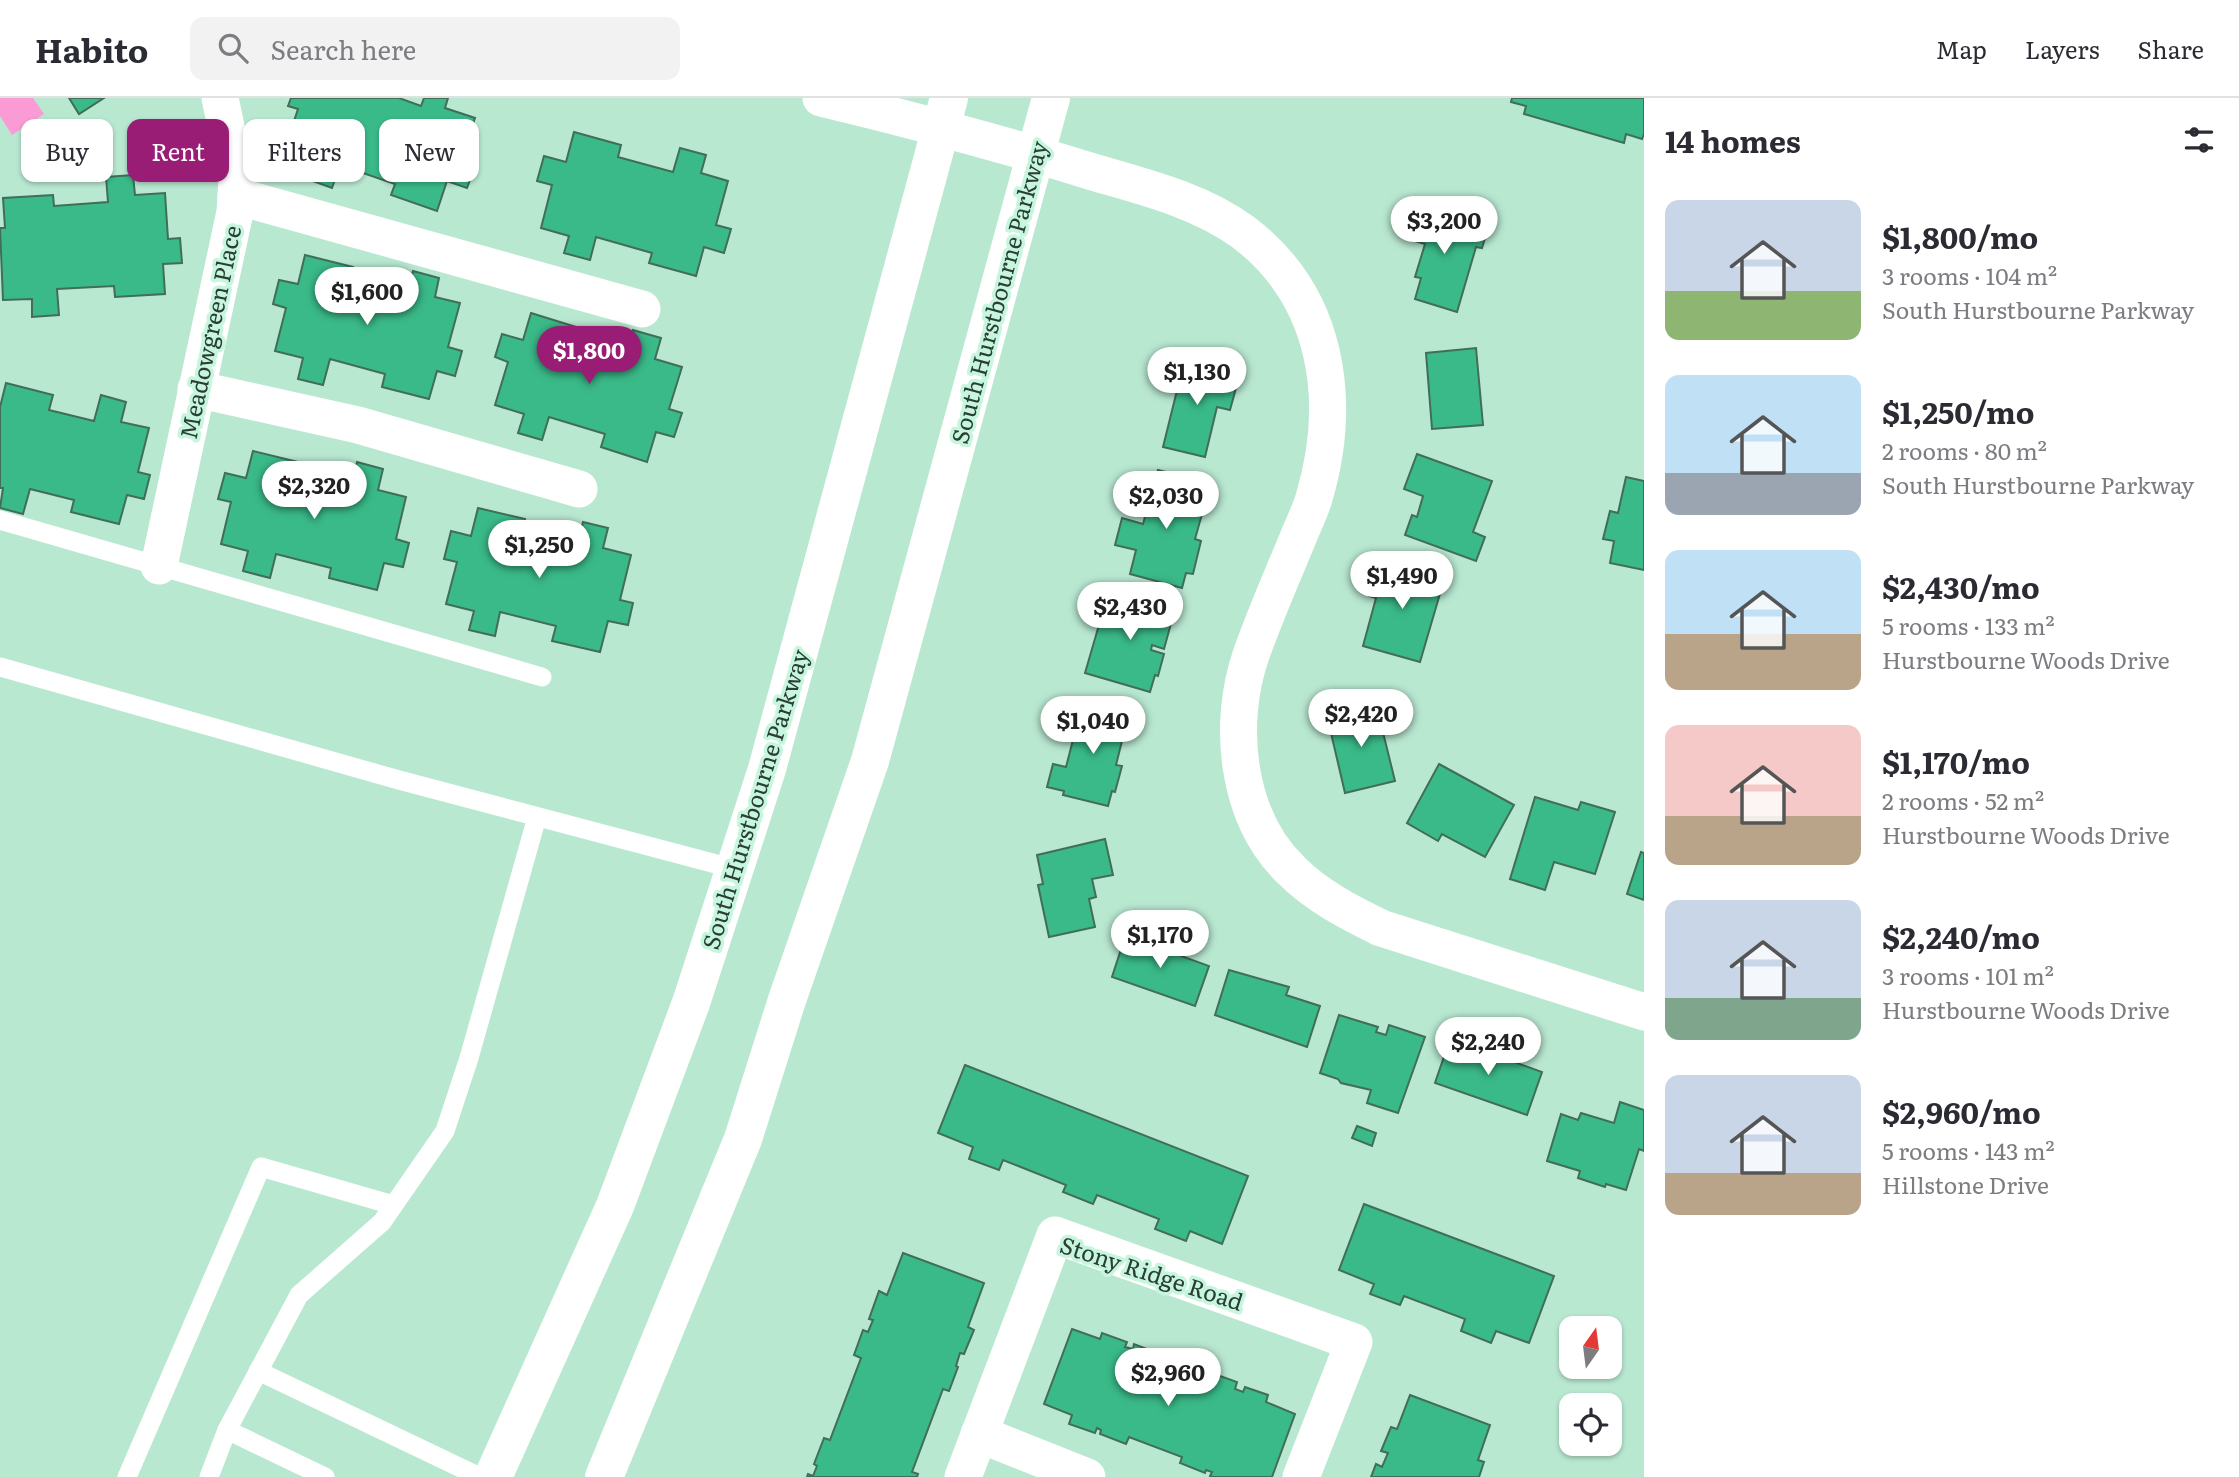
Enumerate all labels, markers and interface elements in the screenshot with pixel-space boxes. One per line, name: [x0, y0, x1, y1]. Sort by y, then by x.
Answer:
search box: [190, 17, 680, 80]
text: Habito: [35, 24, 148, 73]
icon: search: [214, 29, 252, 67]
text: Search here: [270, 29, 416, 68]
text: Map: [1936, 31, 1987, 66]
text: Layers: [2025, 31, 2099, 66]
text: Share: [2137, 31, 2204, 66]
text: 14 homes: [1665, 118, 1801, 162]
chip: Buy: [21, 119, 113, 182]
chip: Rent: [127, 119, 229, 182]
chip: Filters: [243, 119, 365, 182]
chip: New: [379, 119, 479, 182]
icon: filters: [2180, 121, 2218, 159]
street label: South Hurstbourne Parkway: [941, 136, 1055, 447]
pin: $3,200: [1387, 197, 1501, 256]
text: $3,200: [1407, 202, 1481, 236]
text: $1,800/mo: [1882, 214, 2038, 258]
street label: Meadowgreen Place: [170, 222, 248, 442]
icon: home: [1721, 228, 1805, 312]
text: 3 rooms · 104 m²: [1882, 258, 2057, 292]
pin: $1,600: [310, 268, 424, 327]
text: $1,600: [331, 273, 403, 307]
text: South Hurstbourne Parkway: [1882, 292, 2194, 326]
pin: $1,800: [532, 327, 646, 386]
text: $1,800: [553, 332, 625, 366]
pin: $1,130: [1140, 348, 1254, 407]
text: $1,130: [1163, 353, 1231, 387]
text: $1,250/mo: [1882, 389, 2035, 433]
icon: home: [1721, 403, 1805, 487]
text: 2 rooms · 80 m²: [1882, 433, 2047, 467]
pin: $2,320: [257, 462, 371, 521]
text: $2,320: [278, 467, 350, 501]
text: South Hurstbourne Parkway: [1882, 467, 2194, 501]
pin: $2,030: [1109, 472, 1223, 531]
text: $2,030: [1129, 477, 1203, 511]
pin: $1,250: [482, 520, 596, 580]
text: $1,250: [504, 526, 574, 560]
pin: $1,490: [1345, 552, 1459, 611]
text: $1,490: [1366, 557, 1438, 591]
text: $2,430/mo: [1882, 564, 2040, 608]
icon: home: [1721, 578, 1805, 662]
pin: $2,430: [1073, 582, 1187, 642]
text: $2,430: [1093, 588, 1167, 622]
text: 5 rooms · 133 m²: [1882, 608, 2055, 642]
text: Hurstbourne Woods Drive: [1882, 642, 2170, 676]
street label: South Hurstbourne Parkway: [692, 644, 816, 953]
pin: $2,420: [1304, 690, 1418, 749]
text: $2,420: [1324, 695, 1398, 729]
pin: $1,040: [1036, 696, 1150, 756]
text: $1,040: [1057, 702, 1129, 736]
text: $1,170/mo: [1882, 739, 2030, 783]
icon: home: [1721, 753, 1805, 837]
text: 2 rooms · 52 m²: [1882, 783, 2044, 817]
text: Hurstbourne Woods Drive: [1882, 817, 2170, 851]
pin: $1,170: [1103, 910, 1217, 970]
text: $2,240/mo: [1882, 914, 2040, 958]
text: $1,170: [1127, 916, 1193, 950]
icon: home: [1721, 928, 1805, 1012]
text: 3 rooms · 101 m²: [1882, 958, 2054, 992]
text: Hurstbourne Woods Drive: [1882, 992, 2170, 1026]
pin: $2,240: [1431, 1018, 1545, 1077]
text: $2,240: [1451, 1023, 1525, 1057]
text: $2,960/mo: [1882, 1089, 2041, 1133]
icon: home: [1721, 1103, 1805, 1187]
text: 5 rooms · 143 m²: [1882, 1133, 2055, 1167]
text: Hillstone Drive: [1882, 1167, 2049, 1201]
street label: Stony Ridge Road: [1056, 1226, 1248, 1318]
north arrow: [1559, 1316, 1622, 1379]
map controls: [1559, 1316, 1622, 1456]
pin: $2,960: [1111, 1348, 1225, 1408]
text: $2,960: [1131, 1354, 1205, 1388]
button: locate: [1559, 1393, 1622, 1456]

